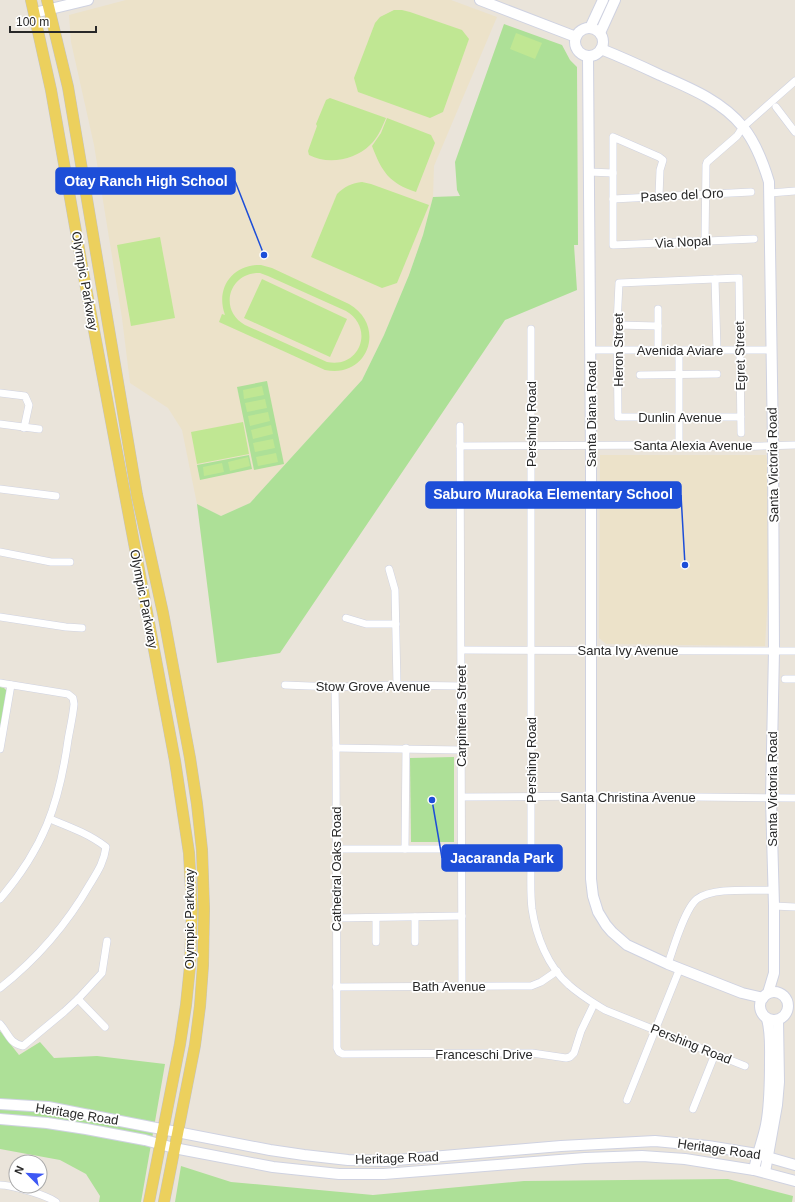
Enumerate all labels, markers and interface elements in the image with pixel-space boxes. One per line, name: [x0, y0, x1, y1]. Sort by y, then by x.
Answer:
scale bar: [10, 8, 96, 34]
text: 100 m: [16, 15, 49, 29]
callout: Otay Ranch High School: [56, 168, 235, 194]
text: Otay Ranch High School: [64, 173, 228, 189]
street label: Paseo del Oro: [640, 185, 724, 205]
street label: Olympic Parkway: [69, 230, 101, 332]
street label: Via Nopal: [655, 233, 712, 251]
street label: Heron Street: [611, 313, 626, 387]
street label: Egret Street: [732, 321, 748, 391]
street label: Avenida Aviare: [637, 343, 723, 358]
street label: Santa Diana Road: [584, 361, 599, 467]
street label: Pershing Road: [524, 381, 539, 467]
street label: Santa Victoria Road: [764, 407, 782, 523]
street label: Dunlin Avenue: [638, 410, 722, 425]
street label: Santa Alexia Avenue: [633, 438, 753, 453]
callout: Saburo Muraoka Elementary School: [426, 482, 681, 508]
text: Saburo Muraoka Elementary School: [433, 486, 673, 502]
street label: Olympic Parkway: [127, 548, 161, 650]
street label: Santa Ivy Avenue: [578, 643, 678, 658]
street label: Carpinteria Street: [454, 665, 469, 767]
street label: Stow Grove Avenue: [316, 679, 430, 694]
street label: Pershing Road: [524, 717, 539, 803]
street label: Santa Victoria Road: [765, 731, 780, 847]
street label: Santa Christina Avenue: [560, 790, 696, 805]
street label: Cathedral Oaks Road: [329, 806, 344, 932]
callout: Jacaranda Park: [442, 845, 562, 871]
text: Jacaranda Park: [450, 850, 554, 866]
street label: Olympic Parkway: [182, 868, 197, 969]
street label: Bath Avenue: [412, 979, 486, 994]
street label: Pershing Road: [648, 1021, 734, 1067]
street label: Franceschi Drive: [435, 1047, 533, 1062]
street label: Heritage Road: [34, 1100, 120, 1128]
street label: Heritage Road: [676, 1136, 762, 1162]
street label: Heritage Road: [355, 1149, 439, 1167]
north arrow: [8, 1154, 48, 1194]
text: N: [12, 1164, 26, 1176]

